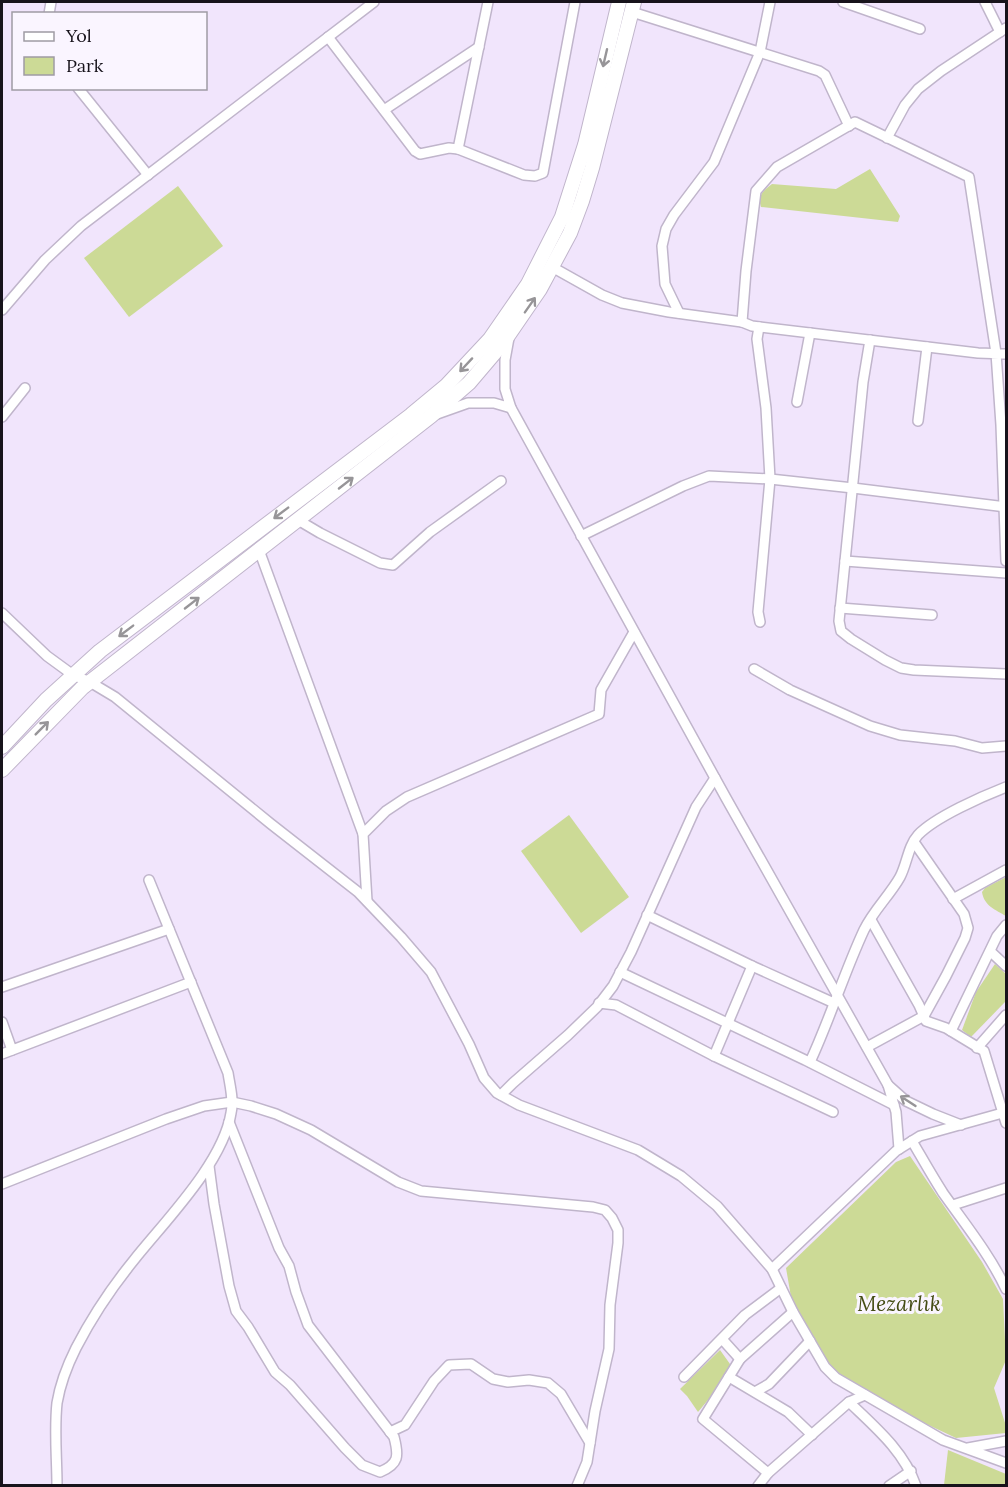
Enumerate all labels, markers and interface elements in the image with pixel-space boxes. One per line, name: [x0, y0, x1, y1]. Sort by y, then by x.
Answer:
legend: [12, 12, 207, 90]
text: Yol: [65, 24, 92, 47]
one-way arrow: [599, 49, 611, 68]
text: Park: [66, 54, 104, 77]
one-way arrow: [524, 297, 536, 313]
one-way arrow: [459, 357, 473, 372]
one-way arrow: [337, 476, 353, 489]
one-way arrow: [274, 507, 290, 519]
one-way arrow: [183, 596, 199, 609]
one-way arrow: [118, 625, 134, 637]
one-way arrow: [35, 720, 50, 735]
one-way arrow: [900, 1094, 917, 1106]
park label: Mezarlık: [857, 1290, 941, 1317]

